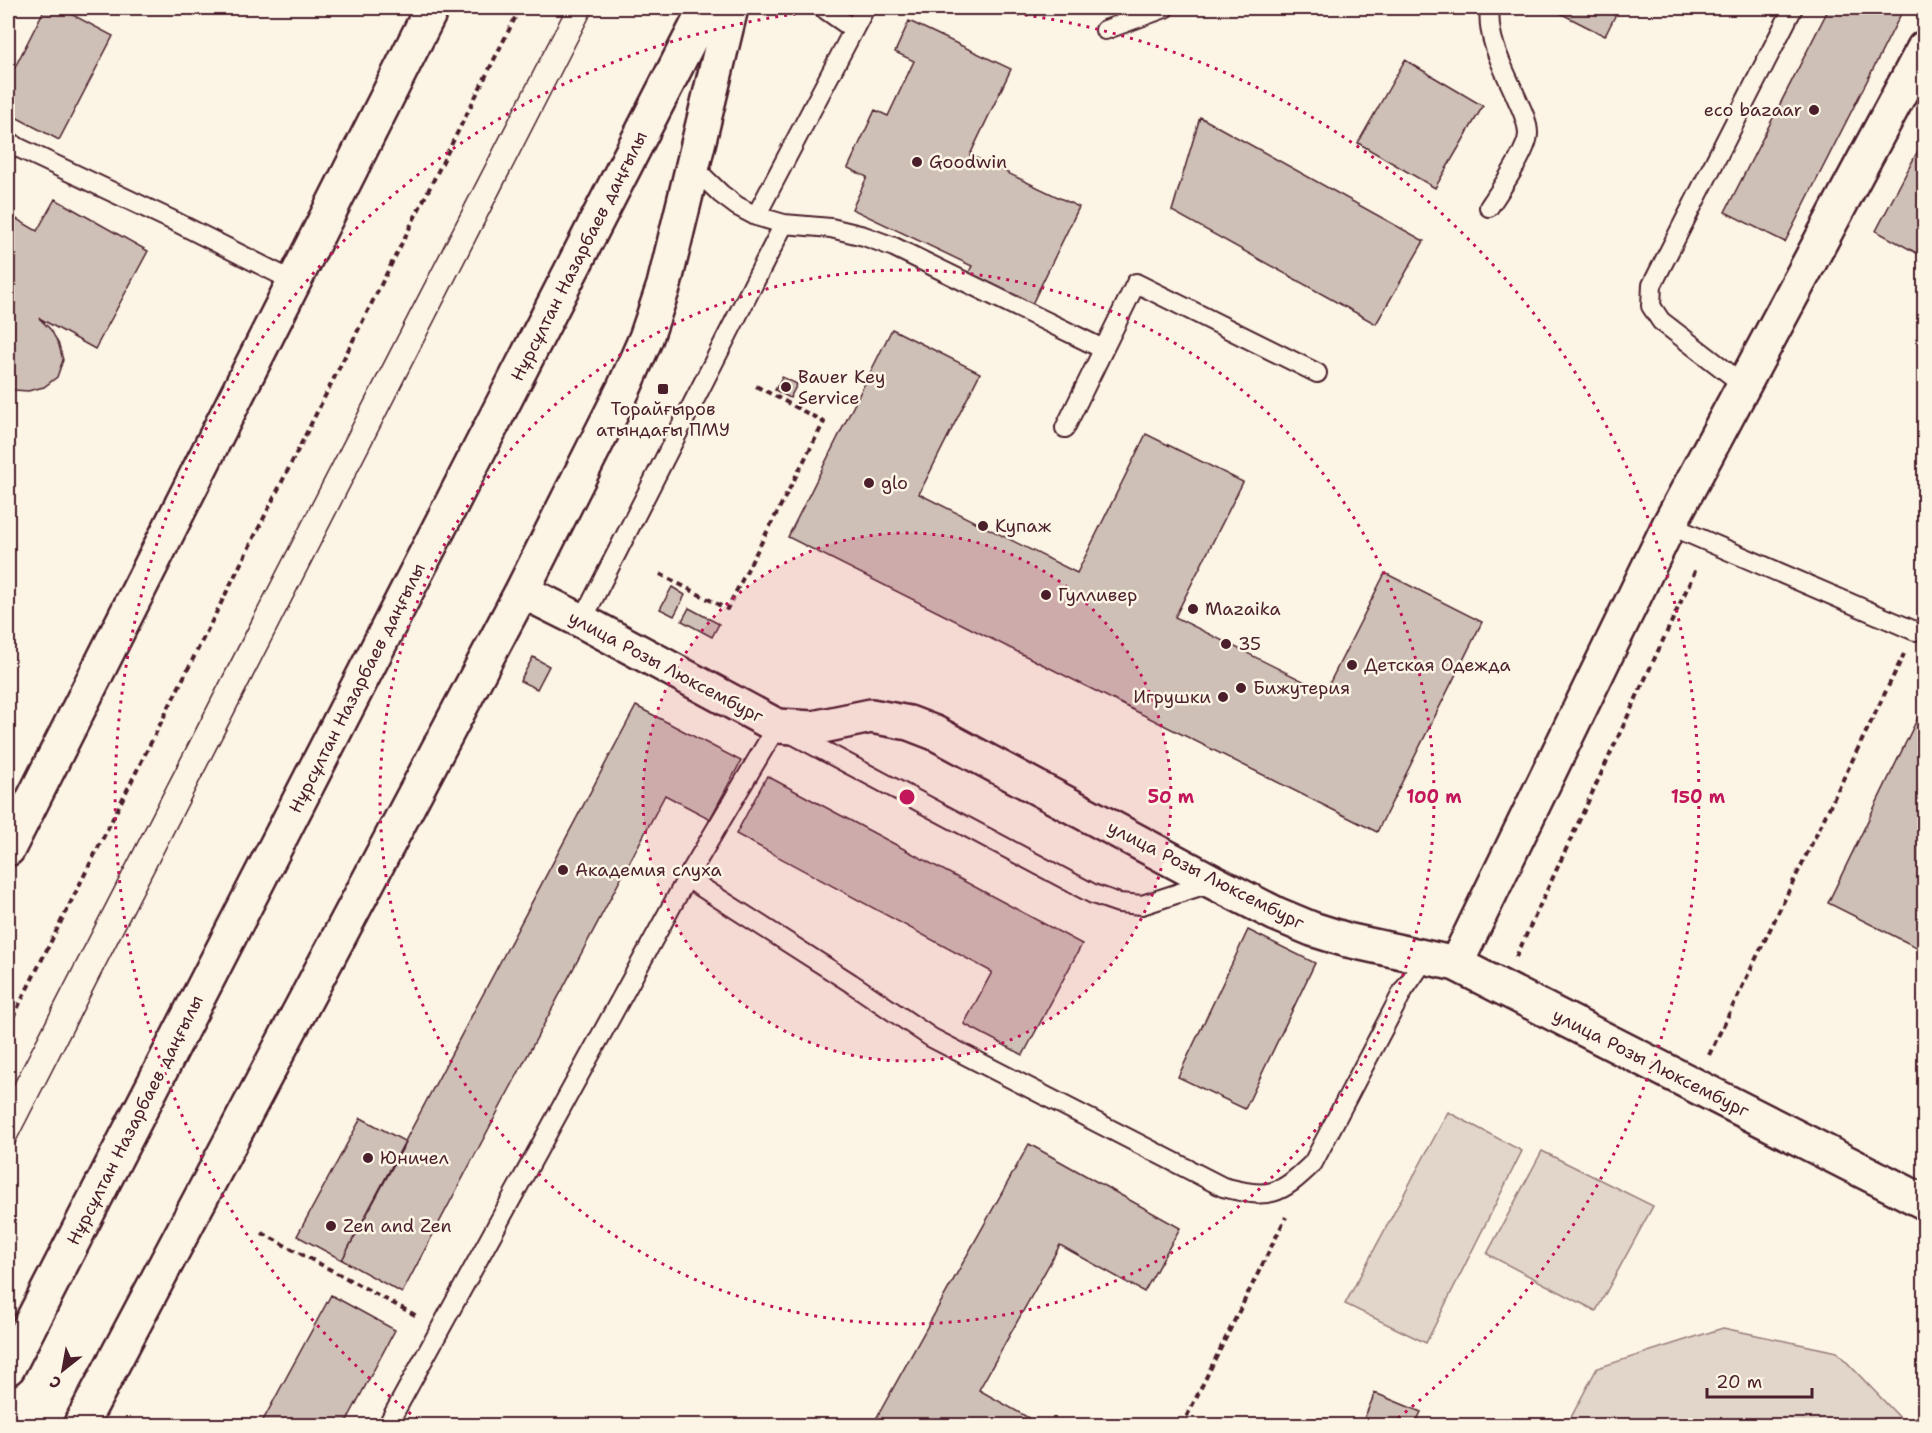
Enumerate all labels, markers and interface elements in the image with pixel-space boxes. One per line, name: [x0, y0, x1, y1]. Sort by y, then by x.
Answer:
place label: eco bazaar: [1704, 98, 1802, 122]
marker: eco bazaar: [1807, 103, 1821, 117]
street label: Нұрсұлтан Назарбаев даңғылы: [505, 127, 653, 385]
place label: Goodwin: [929, 150, 1007, 174]
marker: Goodwin: [910, 155, 924, 169]
place label: Bauer Key Service: [798, 365, 885, 410]
marker: Bauer Key Service: [779, 380, 793, 394]
marker: Торайғыров атындағы ПМУ: [656, 382, 670, 396]
place label: Торайғыров атындағы ПМУ: [596, 397, 730, 442]
place label: glo: [881, 471, 908, 495]
marker: glo: [862, 476, 876, 490]
place label: Купаж: [995, 514, 1052, 538]
marker: Купаж: [976, 519, 990, 533]
street label: Нұрсұлтан Назарбаев даңғылы: [283, 559, 431, 817]
place label: Гулливер: [1058, 583, 1137, 607]
marker: Гулливер: [1039, 588, 1053, 602]
place label: Mazaika: [1205, 597, 1281, 621]
marker: Mazaika: [1186, 602, 1200, 616]
street label: улица Розы Люксембург: [564, 605, 768, 729]
place label: 35: [1238, 632, 1261, 656]
marker: 35: [1219, 637, 1233, 651]
place label: Детская Одежда: [1364, 653, 1511, 677]
marker: Детская Одежда: [1345, 658, 1359, 672]
place label: Бижутерия: [1253, 676, 1350, 700]
marker: Бижутерия: [1234, 681, 1248, 695]
place label: Игрушки: [1133, 685, 1211, 709]
marker: Игрушки: [1216, 690, 1230, 704]
text: 50 m: [1148, 785, 1195, 809]
text: 100 m: [1406, 785, 1462, 809]
text: 150 m: [1671, 785, 1726, 809]
centre of rings: [897, 787, 917, 807]
street label: улица Розы Люксембург: [1104, 815, 1308, 935]
place label: Академия слуха: [575, 858, 722, 882]
marker: Академия слуха: [556, 863, 570, 877]
street label: Нұрсұлтан Назарбаев даңғылы: [61, 991, 209, 1249]
street label: улица Розы Люксембург: [1549, 1003, 1753, 1123]
place label: Юничел: [380, 1146, 449, 1170]
marker: Юничел: [361, 1151, 375, 1165]
place label: Zen and Zen: [343, 1214, 452, 1238]
marker: Zen and Zen: [324, 1219, 338, 1233]
north arrow: [33, 1340, 93, 1400]
scale bar: [1707, 1361, 1812, 1399]
text: 20 m: [1716, 1370, 1762, 1394]
text: С: [46, 1371, 65, 1394]

